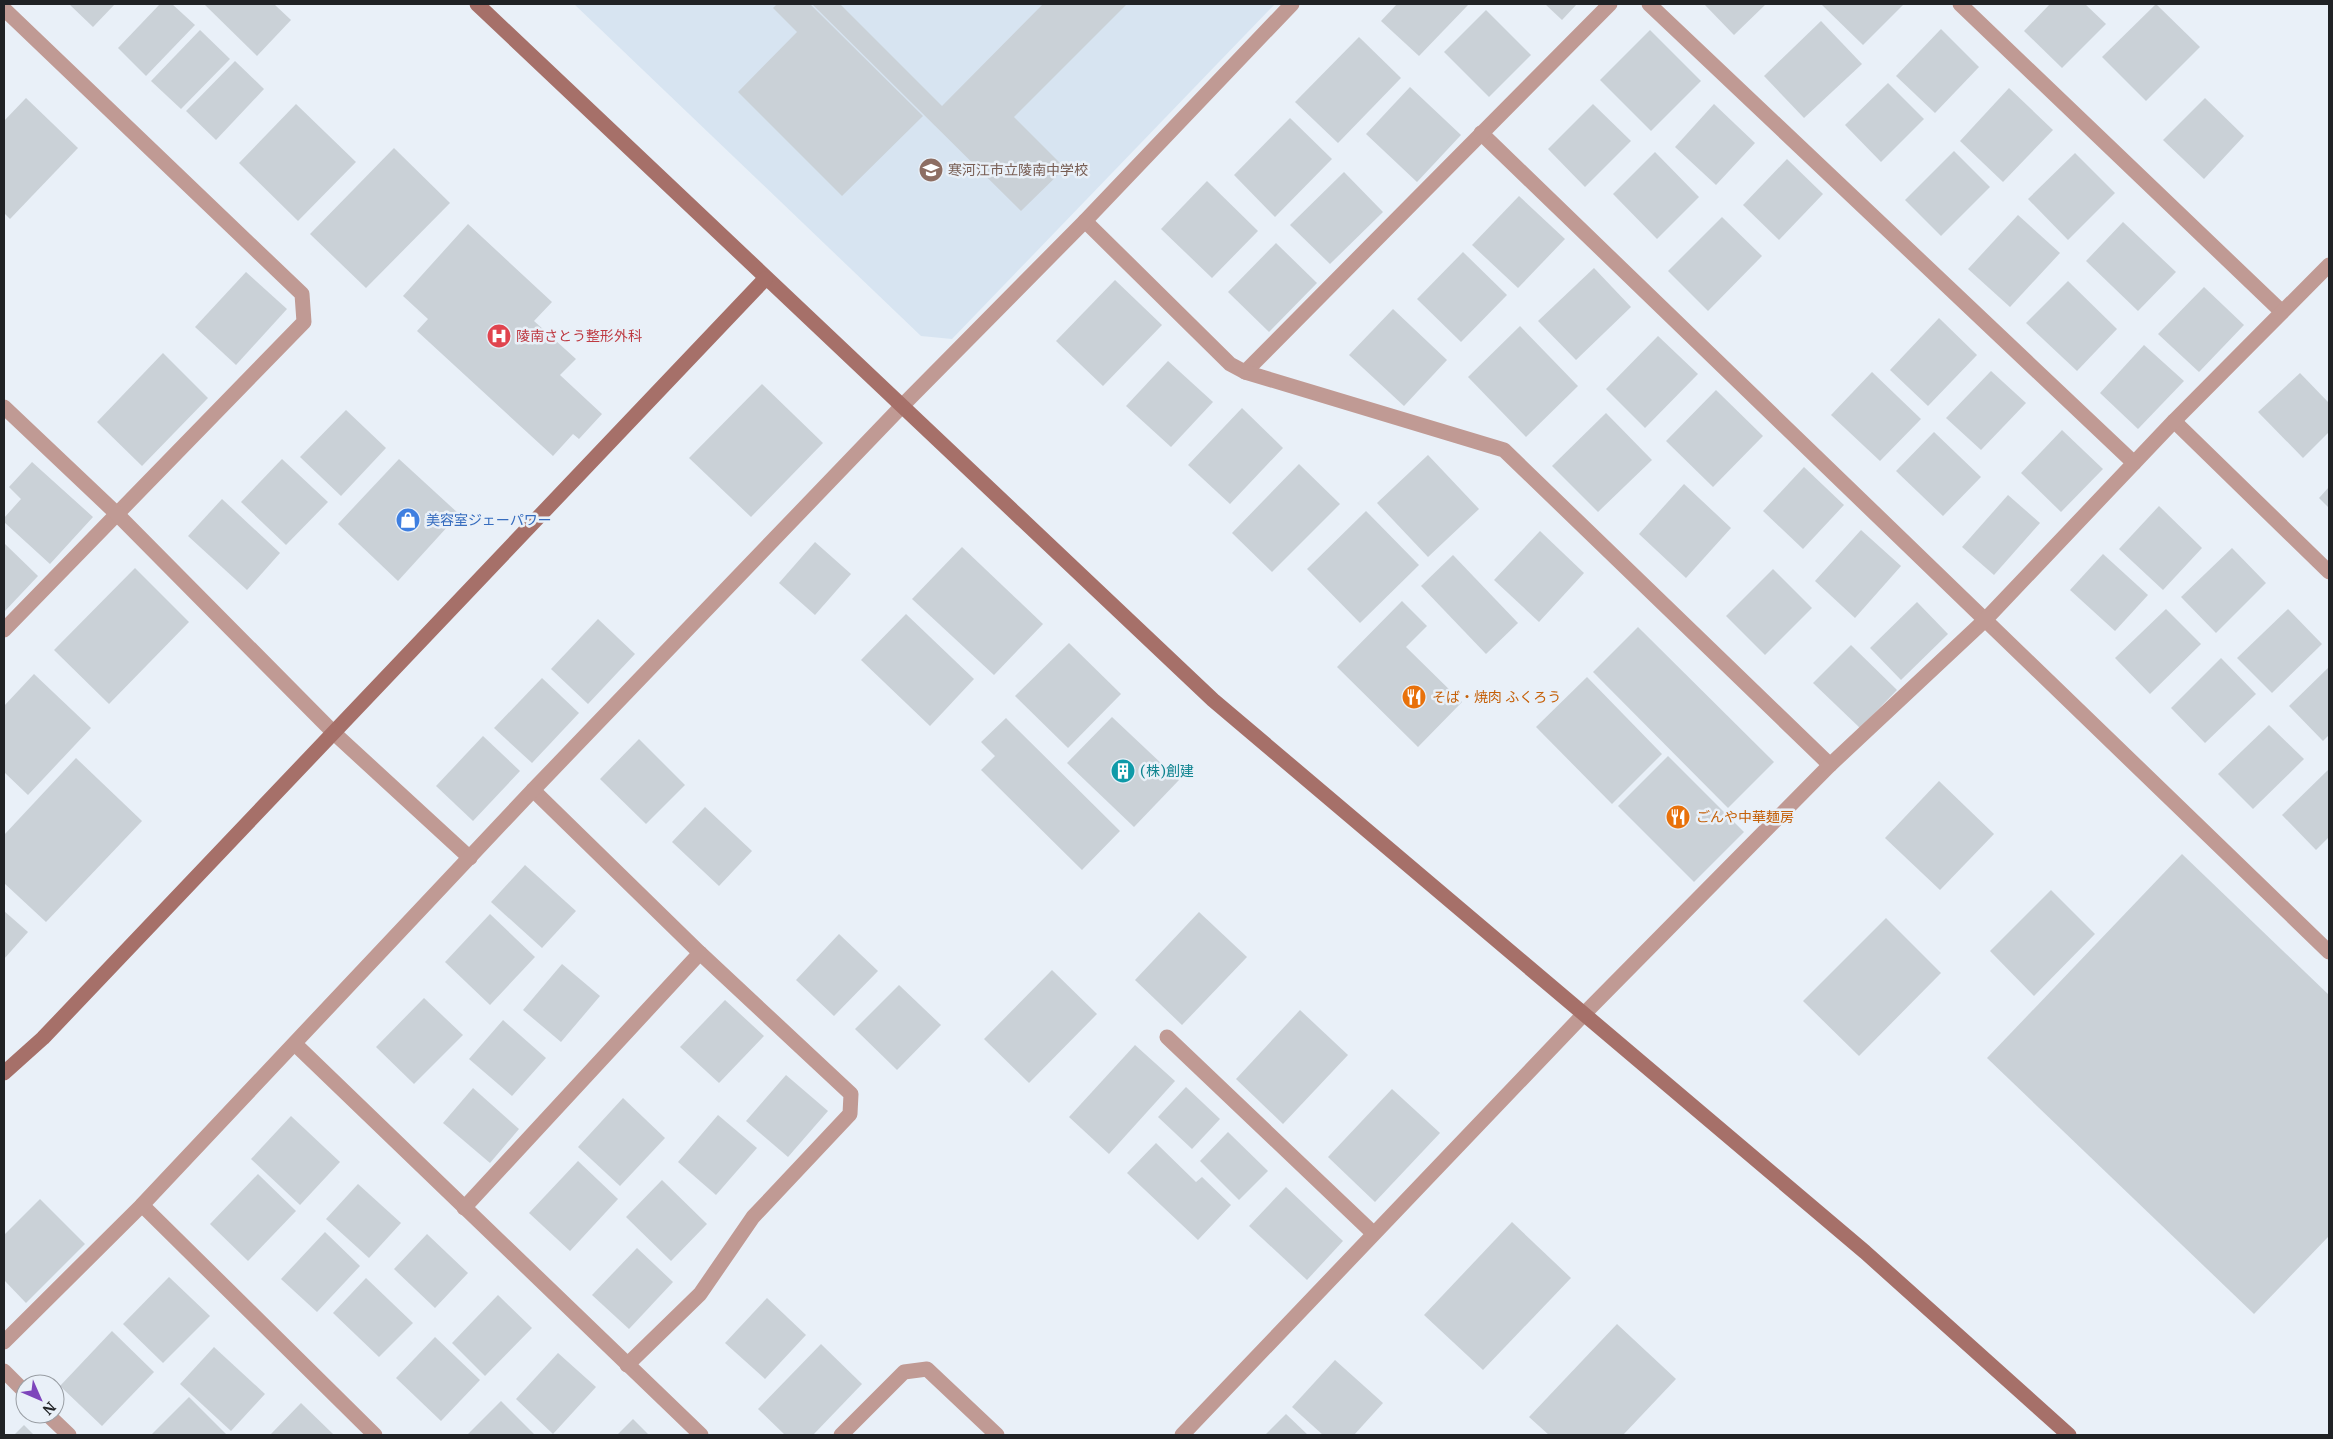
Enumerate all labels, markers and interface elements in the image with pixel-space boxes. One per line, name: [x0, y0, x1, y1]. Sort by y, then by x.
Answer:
school or university icon: 寒河江市立陵南中学校: [918, 157, 944, 183]
place label: 寒河江市立陵南中学校: [948, 161, 1088, 179]
hospital icon: 陵南さとう整形外科: [486, 323, 512, 349]
place label: 陵南さとう整形外科: [516, 327, 642, 345]
shop icon: 美容室ジェーパワー: [395, 507, 421, 533]
place label: 美容室ジェーパワー: [426, 511, 552, 529]
restaurant icon: そば・焼肉 ふくろう: [1401, 684, 1427, 710]
place label: そば・焼肉 ふくろう: [1432, 688, 1561, 706]
building icon: (株)創建: [1110, 758, 1136, 784]
place label: (株)創建: [1140, 762, 1194, 780]
restaurant icon: ごんや中華麺房: [1665, 804, 1691, 830]
place label: ごんや中華麺房: [1696, 808, 1794, 826]
north arrow: [15, 1374, 65, 1424]
text: N: [39, 1398, 59, 1418]

